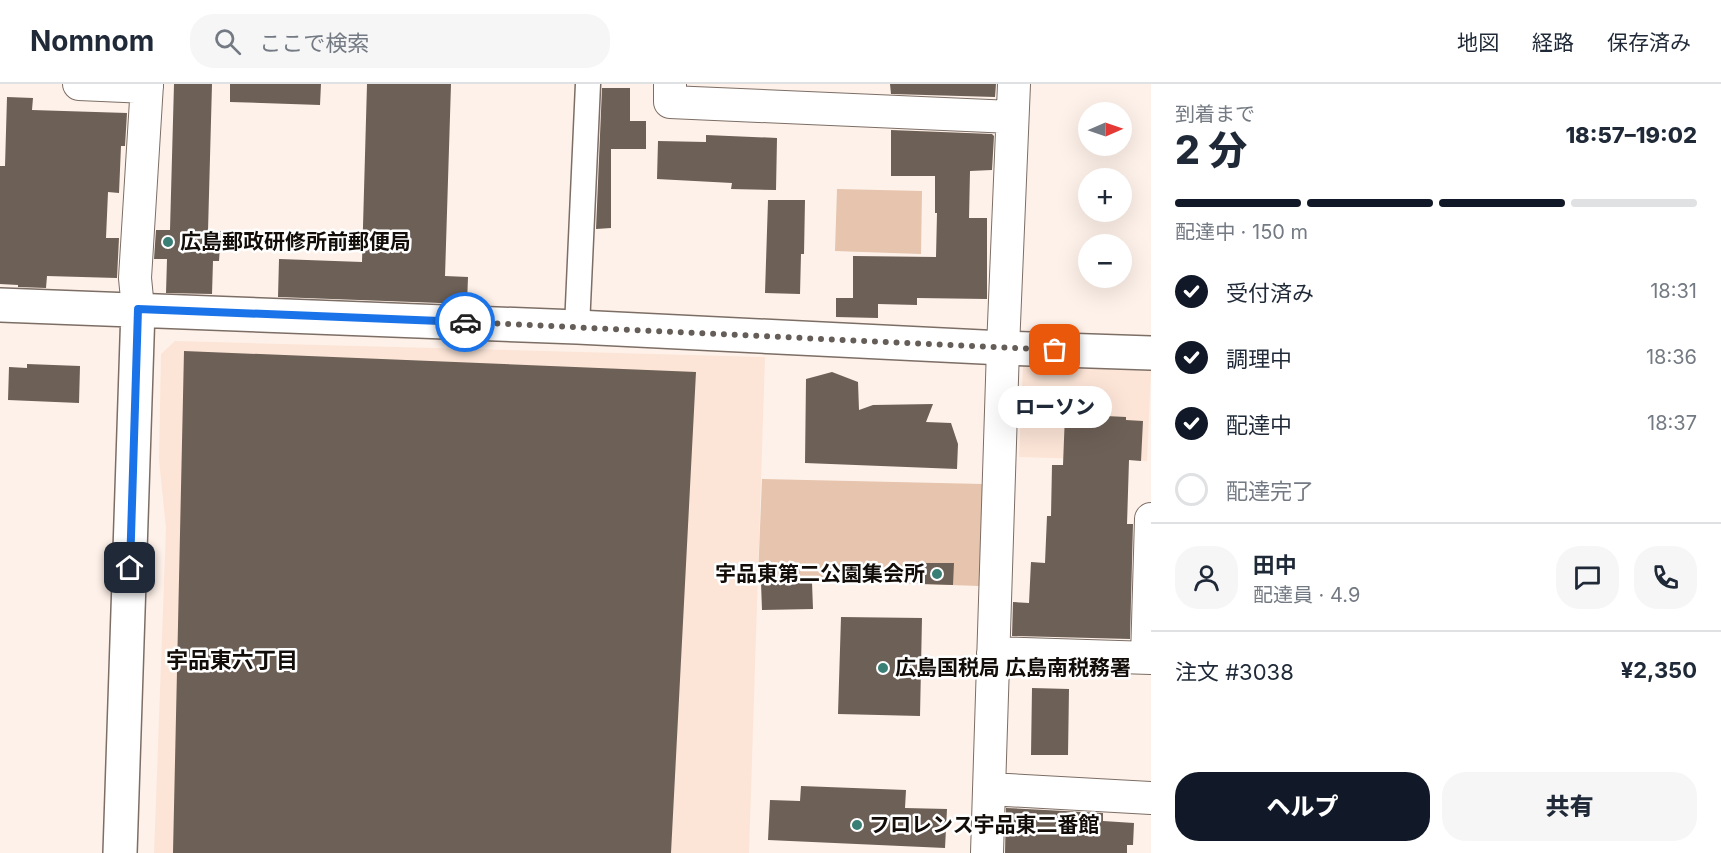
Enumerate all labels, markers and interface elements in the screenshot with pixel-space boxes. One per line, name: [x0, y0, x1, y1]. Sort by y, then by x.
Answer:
search box: [190, 14, 610, 68]
text: Nomnom: [30, 24, 154, 58]
icon: search: [211, 25, 244, 58]
text: ここで検索: [259, 30, 369, 56]
text: 地図: [1457, 30, 1499, 55]
text: 経路: [1532, 30, 1574, 55]
text: 保存済み: [1607, 30, 1691, 55]
north arrow: [1078, 102, 1132, 156]
map controls: [1078, 102, 1132, 288]
text: 到着まで: [1175, 102, 1255, 126]
text: 18:57–19:02: [1565, 122, 1697, 148]
text: 2 分: [1175, 126, 1247, 173]
button: +: [1078, 168, 1132, 222]
text: 配達中 · 150 m: [1175, 220, 1308, 244]
place label: 広島郵政研修所前郵便局: [180, 229, 411, 254]
button: −: [1078, 234, 1132, 288]
marker: 広島郵政研修所前郵便局: [161, 235, 175, 249]
icon: check: [1175, 275, 1208, 308]
text: 18:31: [1650, 279, 1697, 303]
text: 受付済み: [1226, 280, 1314, 306]
courier: [435, 292, 495, 352]
icon: car: [449, 306, 482, 339]
pin: [1029, 324, 1080, 375]
icon: bag: [1038, 333, 1071, 366]
icon: check: [1175, 341, 1208, 374]
text: 18:36: [1646, 345, 1697, 369]
text: 調理中: [1226, 346, 1292, 372]
callout: ローソン: [998, 386, 1112, 428]
text: ローソン: [1015, 395, 1095, 419]
icon: check: [1175, 407, 1208, 440]
text: 18:37: [1647, 411, 1697, 435]
text: 配達中: [1226, 412, 1292, 438]
text: 配達完了: [1226, 478, 1314, 504]
pin: [104, 542, 155, 593]
button: person: [1175, 546, 1238, 609]
button: chat: [1556, 546, 1619, 609]
button: phone: [1634, 546, 1697, 609]
icon: home: [113, 551, 146, 584]
text: 田中: [1253, 552, 1297, 578]
place label: 宇品東第二公園集会所: [715, 561, 925, 586]
marker: 宇品東第二公園集会所: [930, 567, 944, 581]
text: 配達員 · 4.9: [1253, 583, 1360, 607]
district label: 宇品東六丁目: [166, 647, 298, 673]
place label: 広島国税局 広島南税務署: [895, 655, 1131, 680]
text: ¥2,350: [1621, 657, 1697, 683]
text: 注文 #3038: [1175, 659, 1294, 685]
marker: 広島国税局 広島南税務署: [876, 661, 890, 675]
button: ヘルプ: [1175, 772, 1430, 841]
button: 共有: [1442, 772, 1697, 841]
place label: フロレンス宇品東二番館: [869, 812, 1100, 837]
marker: フロレンス宇品東二番館: [850, 818, 864, 832]

